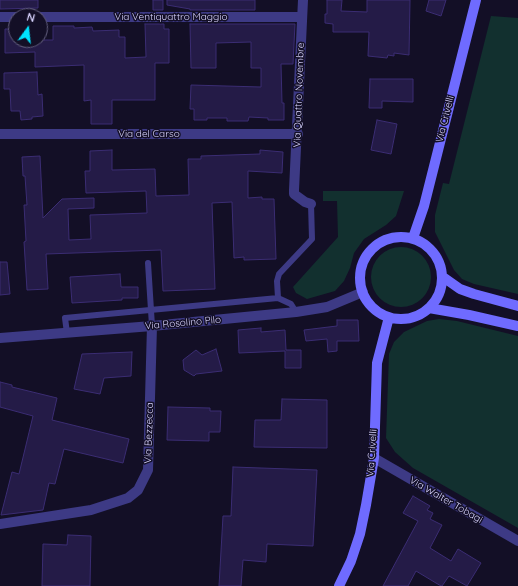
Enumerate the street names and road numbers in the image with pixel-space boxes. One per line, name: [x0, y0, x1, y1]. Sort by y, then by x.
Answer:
street label: Via Ventiquattro Maggio: [115, 11, 227, 23]
street label: Via Quattro Novembre: [291, 42, 307, 148]
street label: Via Crivelli: [433, 94, 457, 144]
street label: Via del Carso: [118, 128, 180, 140]
street label: Via Rosolino Pilo: [144, 314, 222, 332]
street label: Via Bezzecca: [142, 402, 156, 464]
street label: Via Crivelli: [364, 429, 380, 477]
street label: Via Walter Tobagi: [407, 474, 485, 526]

